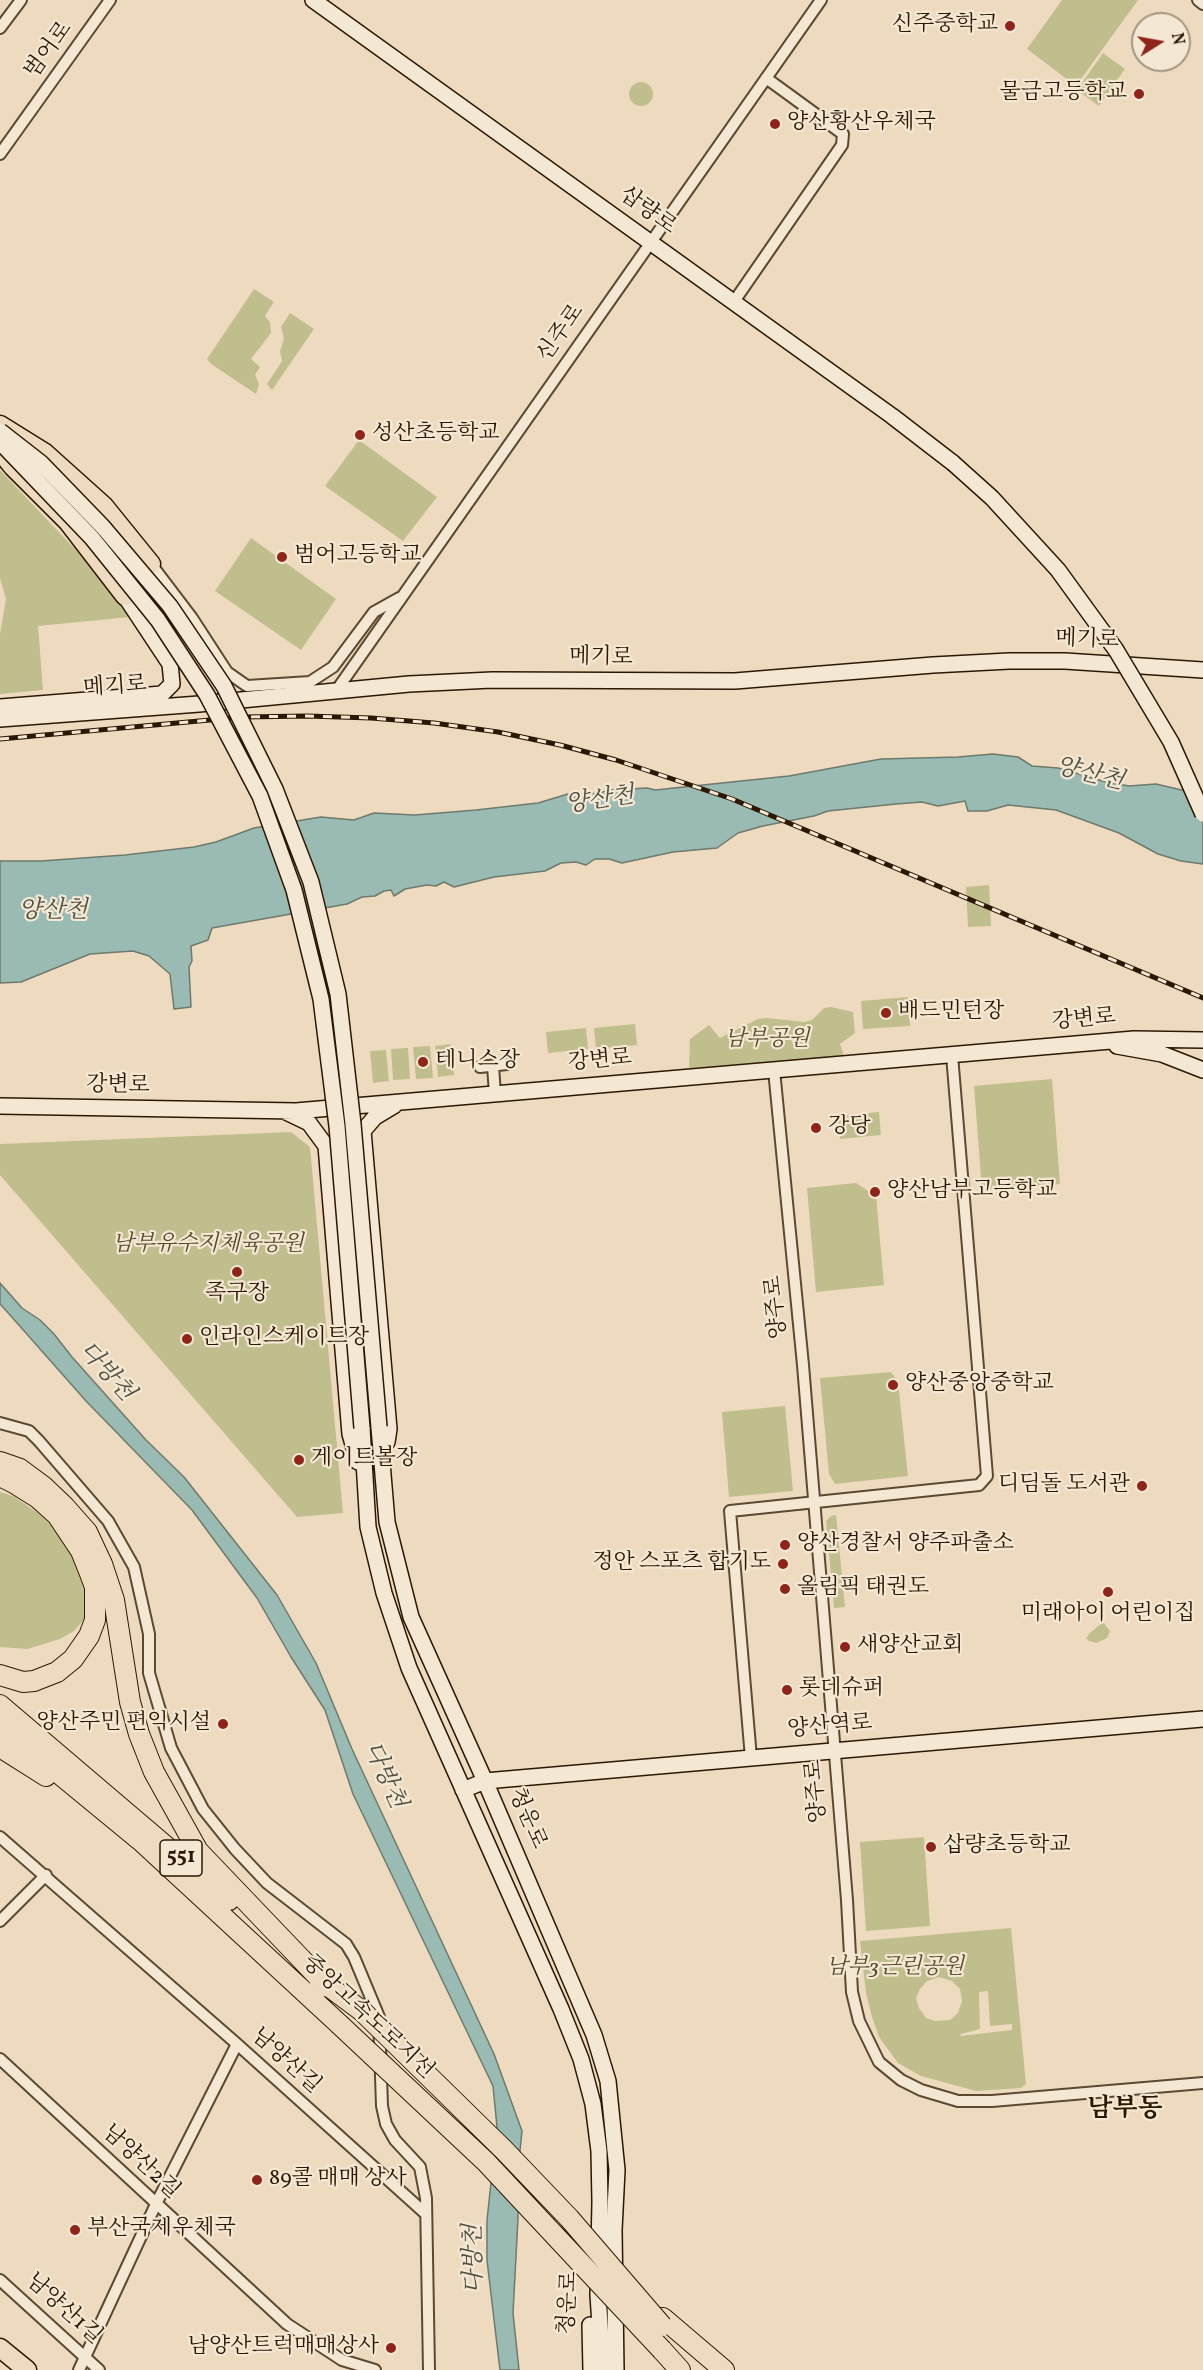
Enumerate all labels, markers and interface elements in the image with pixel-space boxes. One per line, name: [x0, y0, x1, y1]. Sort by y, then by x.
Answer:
north arrow: [1131, 12, 1191, 72]
place label: 신주중학교: [892, 13, 998, 39]
street label: 범어로: [21, 17, 79, 85]
marker: 신주중학교: [1003, 19, 1017, 33]
text: N: [1165, 31, 1189, 47]
place label: 물금고등학교: [999, 81, 1127, 107]
marker: 물금고등학교: [1132, 87, 1146, 101]
place label: 양산황산우체국: [787, 111, 936, 137]
marker: 양산황산우체국: [768, 117, 782, 131]
street label: 삽량로: [613, 183, 681, 241]
street label: 신주로: [533, 300, 591, 368]
place label: 성산초등학교: [372, 422, 500, 448]
marker: 성산초등학교: [353, 428, 367, 442]
place label: 범어고등학교: [294, 544, 422, 570]
marker: 범어고등학교: [275, 550, 289, 564]
street label: 메기로: [1055, 627, 1119, 655]
street label: 메기로: [569, 645, 633, 673]
street label: 메기로: [82, 673, 148, 703]
water label: 양산천: [1052, 754, 1126, 798]
water label: 양산천: [564, 783, 636, 821]
water label: 양산천: [18, 899, 88, 927]
place label: 배드민턴장: [898, 1000, 1004, 1026]
street label: 강변로: [1051, 1005, 1117, 1037]
marker: 배드민턴장: [879, 1006, 893, 1020]
park label: 남부공원: [724, 1028, 810, 1054]
street label: 강변로: [567, 1046, 633, 1078]
place label: 테니스장: [435, 1049, 520, 1075]
marker: 테니스장: [416, 1055, 430, 1069]
street label: 강변로: [86, 1073, 150, 1101]
place label: 강당: [828, 1115, 871, 1141]
marker: 강당: [809, 1121, 823, 1135]
place label: 양산남부고등학교: [887, 1179, 1057, 1205]
marker: 양산남부고등학교: [868, 1185, 882, 1199]
park label: 남부유수지체육공원: [112, 1233, 304, 1259]
marker: 족구장: [230, 1265, 244, 1279]
street label: 양주로: [762, 1274, 794, 1340]
place label: 족구장: [205, 1282, 269, 1308]
place label: 인라인스케이트장: [199, 1326, 369, 1352]
marker: 인라인스케이트장: [180, 1332, 194, 1346]
water label: 다방천: [71, 1338, 139, 1408]
place label: 양산중앙중학교: [905, 1372, 1054, 1398]
marker: 양산중앙중학교: [886, 1378, 900, 1392]
place label: 게이트볼장: [311, 1447, 417, 1473]
marker: 게이트볼장: [292, 1453, 306, 1467]
place label: 디딤돌 도서관: [998, 1473, 1130, 1499]
marker: 디딤돌 도서관: [1135, 1479, 1149, 1493]
place label: 양산경찰서 양주파출소: [797, 1532, 1014, 1558]
marker: 양산경찰서 양주파출소: [778, 1538, 792, 1552]
place label: 정안 스포츠 합기도: [592, 1551, 771, 1577]
marker: 정안 스포츠 합기도: [776, 1557, 790, 1571]
place label: 올림픽 태권도: [797, 1576, 929, 1602]
marker: 올림픽 태권도: [778, 1582, 792, 1596]
marker: 미래아이 어린이집: [1101, 1585, 1115, 1599]
place label: 미래아이 어린이집: [1021, 1602, 1195, 1628]
place label: 새양산교회: [857, 1634, 963, 1660]
marker: 새양산교회: [838, 1640, 852, 1654]
place label: 롯데슈퍼: [799, 1677, 884, 1703]
marker: 롯데슈퍼: [780, 1683, 794, 1697]
place label: 양산주민 편익시설: [37, 1711, 211, 1737]
street label: 양산역로: [787, 1711, 873, 1745]
marker: 양산주민 편익시설: [216, 1717, 230, 1731]
water label: 다방천: [356, 1738, 410, 1814]
street label: 양주로: [802, 1758, 834, 1824]
street label: 청운로: [501, 1784, 551, 1854]
place label: 삽량초등학교: [943, 1834, 1071, 1860]
road number: 551: [160, 1840, 202, 1876]
marker: 삽량초등학교: [924, 1840, 938, 1854]
street label: 중앙고속도로지선: [296, 1950, 438, 2086]
park label: 남부3근린공원: [826, 1956, 964, 1982]
street label: 남양산길: [245, 2024, 325, 2100]
district label: 남부동: [1087, 2095, 1163, 2127]
street label: 남양산2길: [96, 2120, 184, 2206]
place label: 89콜 매매 상사: [269, 2167, 407, 2193]
marker: 89콜 매매 상사: [250, 2173, 264, 2187]
place label: 부산국제우체국: [87, 2217, 236, 2243]
marker: 부산국제우체국: [68, 2223, 82, 2237]
water label: 다방천: [461, 2224, 491, 2294]
street label: 남양산1길: [19, 2269, 107, 2351]
street label: 청운로: [555, 2270, 585, 2336]
place label: 남양산트럭매매상사: [188, 2335, 379, 2361]
marker: 남양산트럭매매상사: [384, 2341, 398, 2355]

